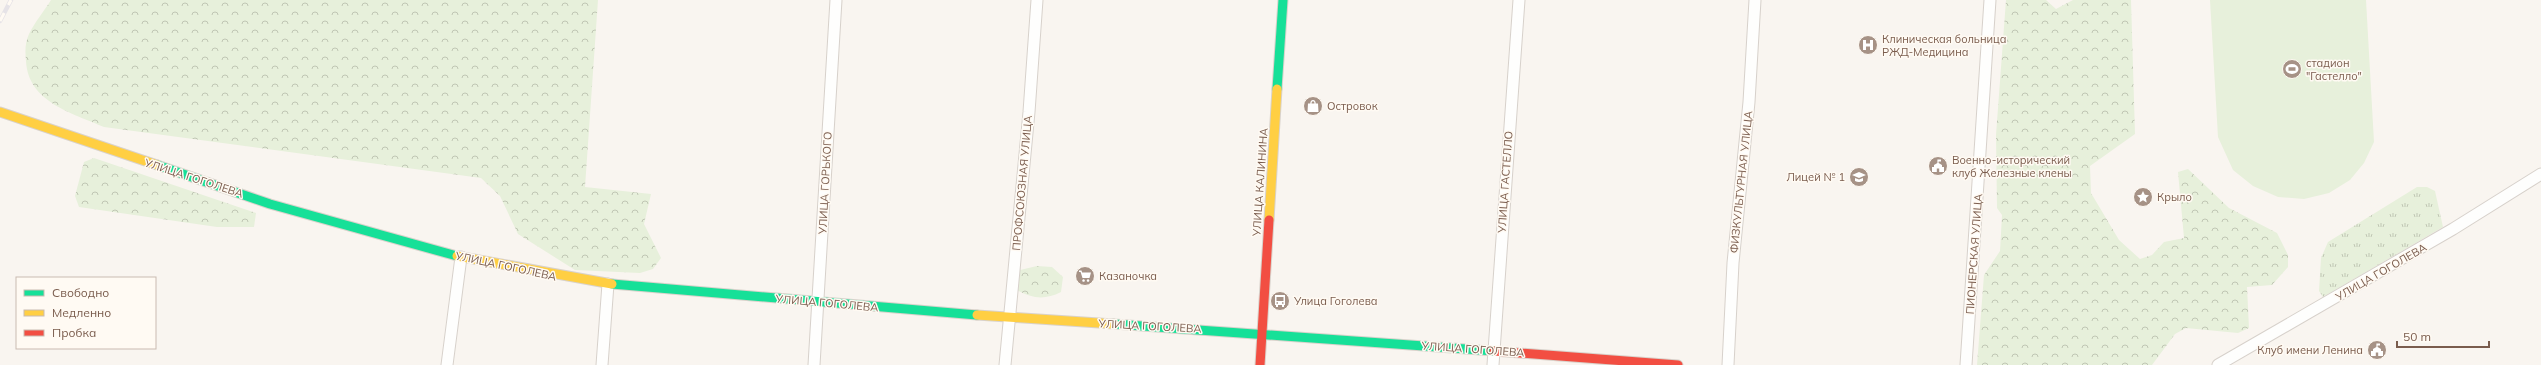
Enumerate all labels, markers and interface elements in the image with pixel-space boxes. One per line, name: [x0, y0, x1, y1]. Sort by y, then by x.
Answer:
place label: Клиническая больница РЖД-Медицина: [1882, 32, 2006, 59]
hospital icon: Клиническая больница РЖД-Медицина: [1857, 34, 1879, 56]
place label: стадион "Гастелло": [2306, 56, 2362, 83]
sports icon: стадион "Гастелло": [2281, 58, 2303, 80]
shop icon: Островок: [1302, 95, 1324, 117]
place label: Островок: [1327, 99, 1378, 113]
street label: ФИЗКУЛЬТУРНАЯ УЛИЦА: [1727, 110, 1755, 254]
street label: ПРОФСОЮЗНАЯ УЛИЦА: [1009, 115, 1035, 251]
street label: УЛИЦА КАЛИНИНА: [1249, 127, 1271, 238]
street label: УЛИЦА ГАСТЕЛЛО: [1494, 130, 1516, 235]
street label: УЛИЦА ГОРЬКОГО: [815, 131, 835, 236]
place label: Военно-исторический клуб Железные клены: [1952, 153, 2072, 180]
street label: УЛИЦА ГОГОЛЕВА: [142, 155, 245, 201]
public building icon: Военно-исторический клуб Железные клены: [1927, 155, 1949, 177]
school or university icon: Лицей № 1: [1848, 166, 1870, 188]
place label: Лицей № 1: [1786, 170, 1845, 184]
place icon: Крыло: [2132, 186, 2154, 208]
place label: Крыло: [2157, 190, 2192, 204]
street label: ПИОНЕРСКАЯ УЛИЦА: [1963, 193, 1985, 315]
street label: УЛИЦА ГОГОЛЕВА: [2332, 240, 2429, 304]
street label: УЛИЦА ГОГОЛЕВА: [453, 248, 558, 284]
supermarket icon: Казаночка: [1074, 265, 1096, 287]
place label: Казаночка: [1099, 269, 1157, 283]
legend: [16, 277, 156, 349]
text: Свободно: [52, 285, 109, 300]
bus stop icon: Улица Гоголева: [1269, 290, 1291, 312]
street label: УЛИЦА ГОГОЛЕВА: [774, 291, 879, 314]
place label: Улица Гоголева: [1293, 294, 1377, 308]
text: Медленно: [52, 305, 111, 320]
street label: УЛИЦА ГОГОЛЕВА: [1097, 316, 1202, 336]
scale bar: [2397, 323, 2489, 349]
text: Пробка: [52, 325, 96, 340]
text: 50 m: [2403, 329, 2431, 344]
street label: УЛИЦА ГОГОЛЕВА: [1420, 338, 1525, 360]
public building icon: Клуб имени Ленина: [2366, 339, 2388, 361]
place label: Клуб имени Ленина: [2257, 343, 2363, 357]

